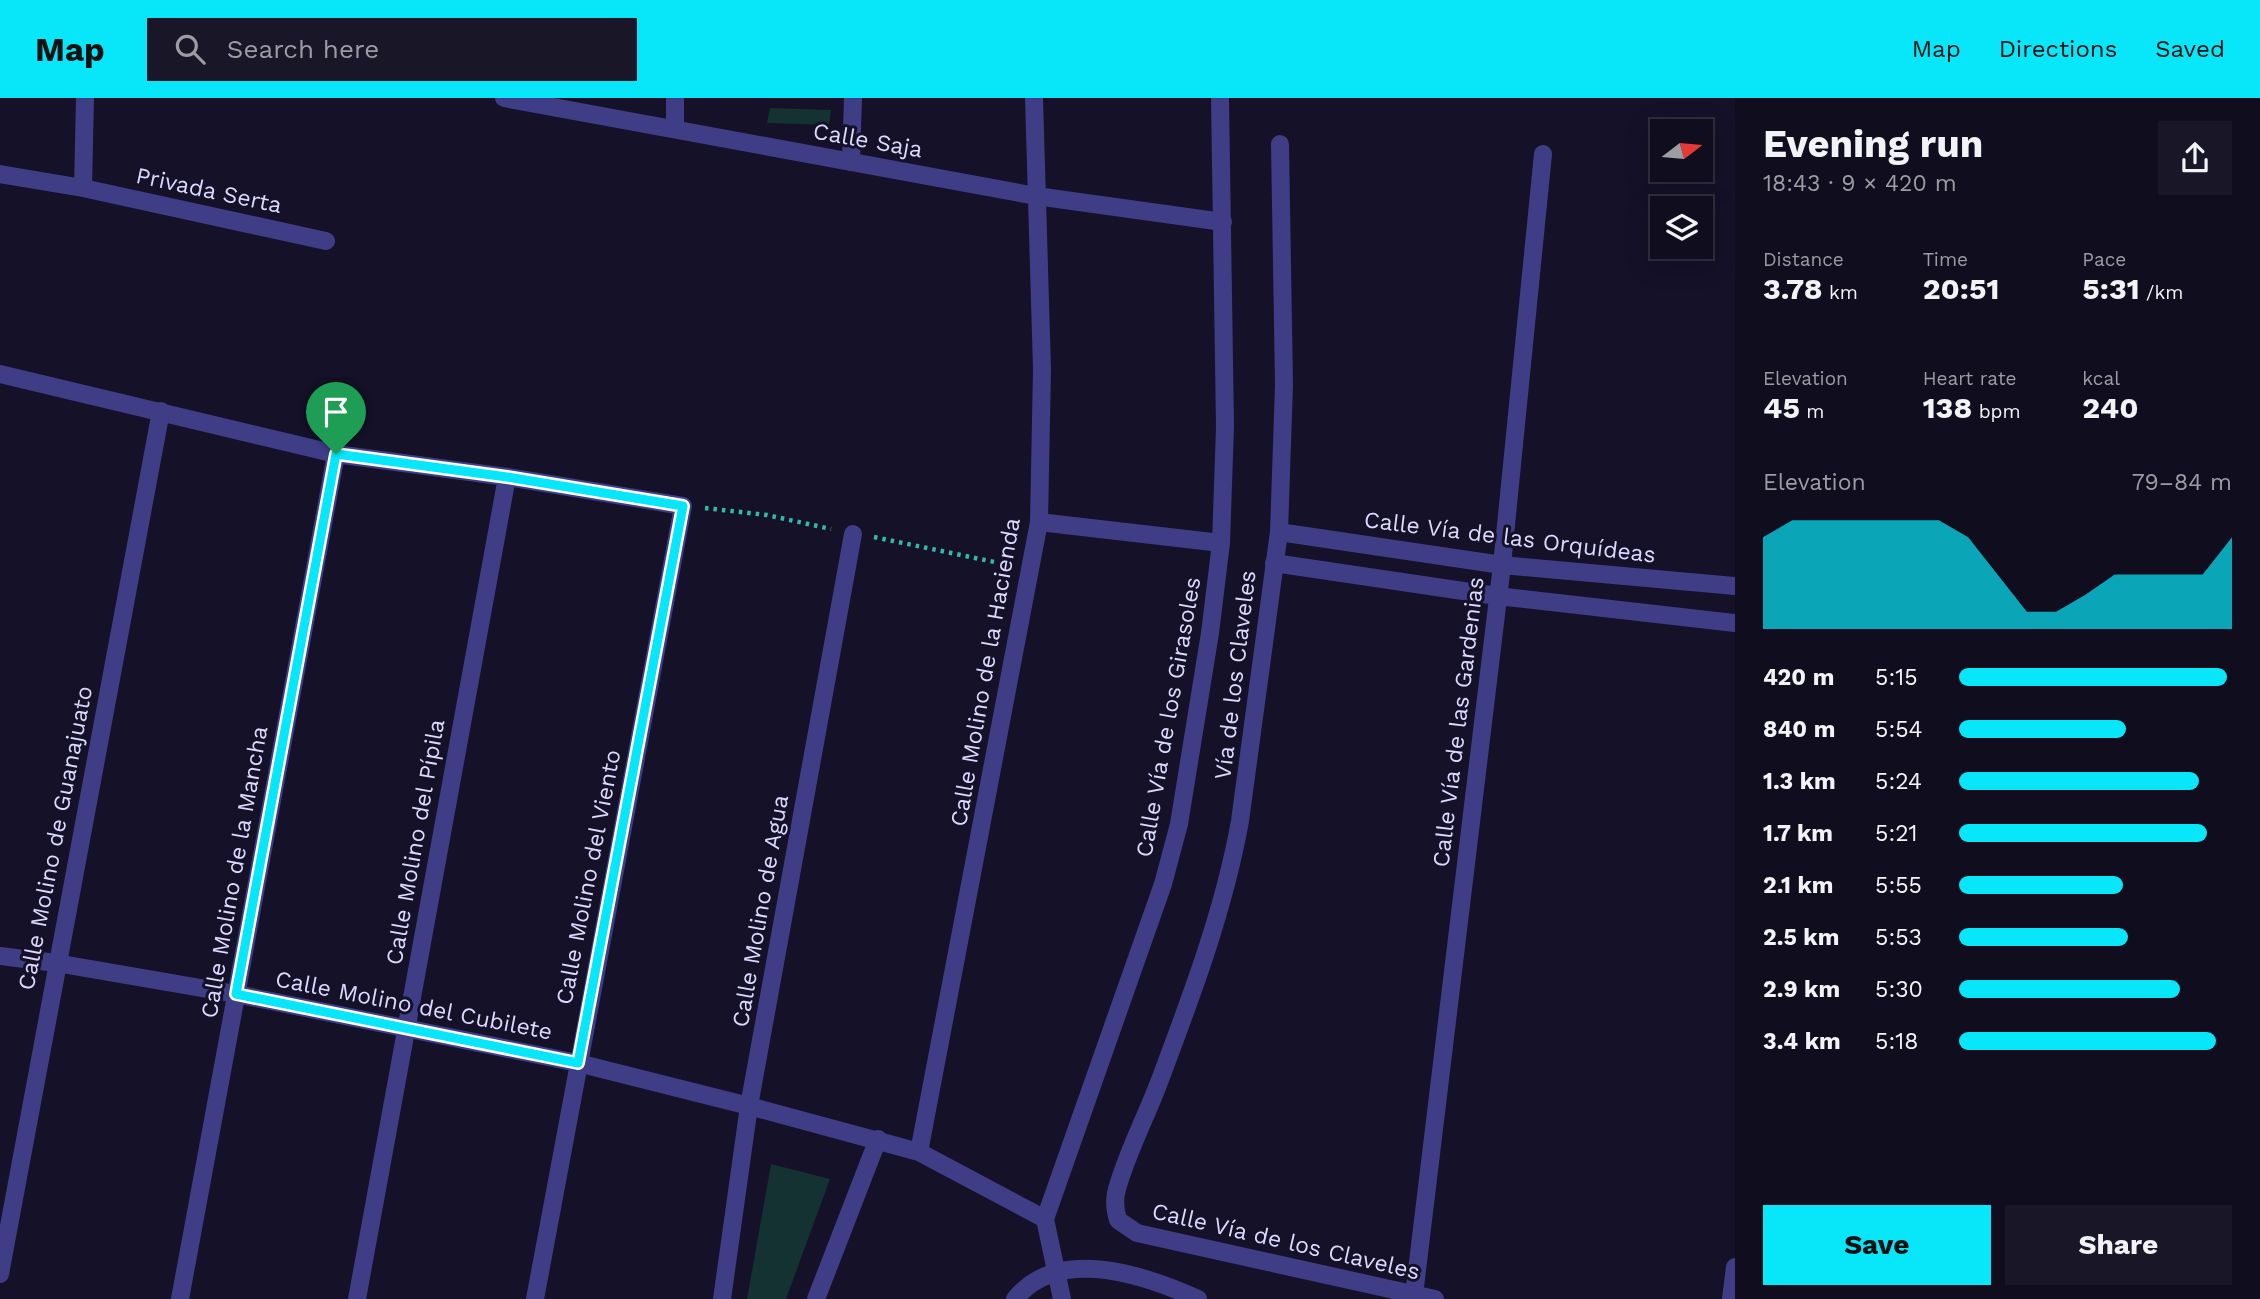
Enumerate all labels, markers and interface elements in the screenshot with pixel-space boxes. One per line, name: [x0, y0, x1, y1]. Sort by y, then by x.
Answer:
search box: [147, 18, 637, 81]
text: Map: [35, 30, 105, 69]
icon: search: [171, 30, 209, 68]
text: Search here: [227, 34, 379, 64]
text: Map: [1912, 35, 1961, 63]
text: Directions: [1999, 35, 2117, 63]
text: Saved: [2155, 35, 2225, 63]
street label: Calle Saja: [811, 118, 925, 163]
north arrow: [1650, 119, 1713, 182]
map controls: [1650, 119, 1713, 259]
button: share: [2158, 121, 2232, 195]
text: Evening run: [1763, 122, 1983, 166]
street label: Privada Serta: [134, 162, 284, 219]
text: 18:43 · 9 × 420 m: [1763, 170, 1957, 197]
button: layers: [1650, 196, 1713, 259]
text: Distance: [1763, 248, 1844, 271]
text: Time: [1923, 248, 1968, 271]
text: Pace: [2082, 248, 2126, 271]
text: 3.78: [1763, 271, 1823, 306]
text: 20:51: [1923, 271, 1999, 306]
text: 5:31: [2082, 271, 2140, 306]
text: km: [1823, 281, 1858, 304]
text: /km: [2140, 281, 2183, 304]
text: Elevation: [1763, 367, 1848, 390]
text: Heart rate: [1923, 367, 2017, 390]
text: kcal: [2082, 367, 2120, 390]
pin: [306, 382, 366, 454]
text: 45: [1763, 390, 1800, 425]
text: 138: [1923, 390, 1972, 425]
text: 240: [2082, 390, 2139, 425]
icon: arrive: [317, 393, 355, 431]
text: m: [1800, 400, 1824, 423]
text: bpm: [1972, 400, 2021, 423]
text: Elevation: [1763, 469, 1866, 496]
text: 79–84 m: [2132, 469, 2232, 496]
street label: Calle Vía de las Orquídeas: [1362, 506, 1657, 569]
street label: Calle Molino de la Hacienda: [945, 516, 1026, 829]
street label: Vía de los Claveles: [1209, 569, 1262, 781]
street label: Calle Vía de los Girasoles: [1131, 575, 1206, 859]
street label: Calle Vía de las Gardenias: [1427, 576, 1490, 869]
text: 420 m: [1763, 664, 1834, 691]
text: 5:15: [1875, 664, 1918, 691]
street label: Calle Molino de Guanajuato: [13, 684, 98, 992]
text: 840 m: [1763, 716, 1835, 743]
text: 5:54: [1875, 716, 1923, 743]
street label: Calle Molino del Pípila: [381, 717, 450, 967]
street label: Calle Molino de la Mancha: [195, 724, 273, 1020]
street label: Calle Molino del Viento: [551, 747, 626, 1007]
text: 1.3 km: [1763, 768, 1836, 795]
text: 5:24: [1875, 768, 1922, 795]
street label: Calle Molino de Agua: [727, 793, 794, 1029]
text: 1.7 km: [1763, 820, 1833, 847]
text: 5:21: [1875, 820, 1918, 847]
text: 2.1 km: [1763, 872, 1834, 899]
text: 5:55: [1875, 872, 1922, 899]
text: 2.5 km: [1763, 924, 1839, 951]
text: 5:53: [1875, 924, 1922, 951]
street label: Calle Molino del Cubilete: [273, 965, 555, 1046]
text: 2.9 km: [1763, 976, 1840, 1003]
text: 5:30: [1875, 976, 1923, 1003]
text: 3.4 km: [1763, 1028, 1841, 1055]
text: 5:18: [1875, 1028, 1918, 1055]
street label: Calle Vía de los Claveles: [1149, 1198, 1422, 1285]
button: Save: [1763, 1205, 1991, 1285]
button: Share: [2005, 1205, 2232, 1285]

